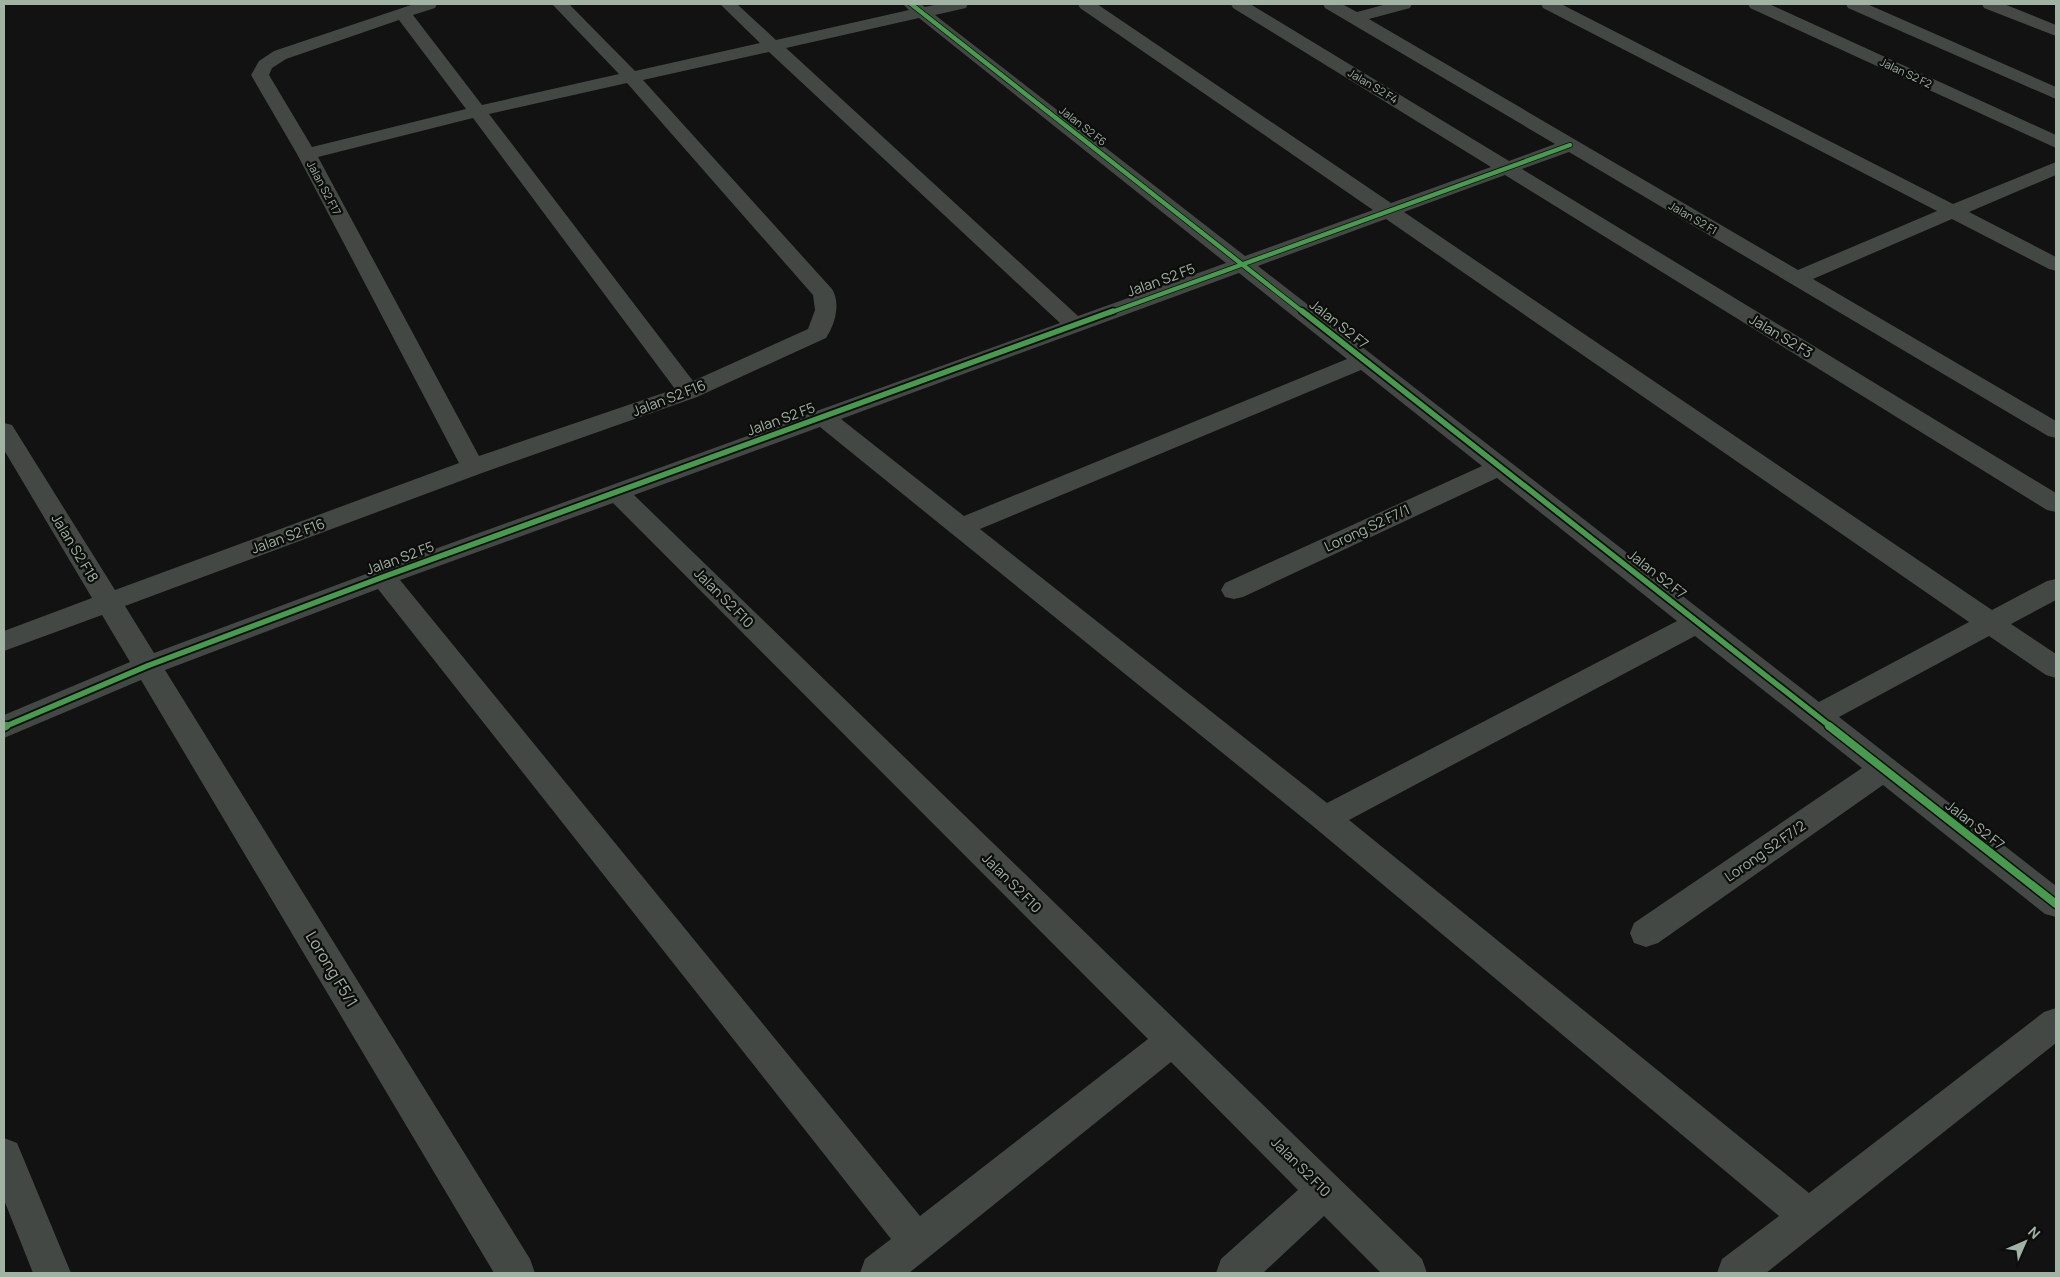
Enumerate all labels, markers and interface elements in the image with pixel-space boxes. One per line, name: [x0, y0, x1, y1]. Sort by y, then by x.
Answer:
street label: Jalan S2 F2: [1878, 54, 1935, 91]
street label: Jalan S2 F4: [1345, 65, 1401, 106]
street label: Jalan S2 F6: [1057, 102, 1110, 149]
street label: Jalan S2 F17: [304, 158, 345, 217]
street label: Jalan S2 F1: [1666, 198, 1720, 237]
street label: Jalan S2 F5: [1124, 258, 1197, 301]
street label: Jalan S2 F7: [1306, 295, 1373, 353]
street label: Jalan S2 F3: [1746, 309, 1816, 362]
street label: Jalan S2 F16: [629, 375, 708, 420]
street label: Jalan S2 F5: [744, 397, 817, 440]
street label: Lorong S2 F7/1: [1321, 499, 1413, 556]
street label: Jalan S2 F18: [48, 510, 103, 585]
street label: Jalan S2 F16: [248, 513, 327, 558]
street label: Jalan S2 F5: [363, 536, 436, 579]
street label: Jalan S2 F7: [1624, 545, 1691, 603]
street label: Jalan S2 F10: [690, 564, 758, 632]
street label: Jalan S2 F7: [1942, 796, 2009, 854]
street label: Lorong S2 F7/2: [1720, 816, 1809, 886]
street label: Jalan S2 F10: [978, 849, 1046, 917]
street label: Lorong F5/1: [301, 927, 363, 1011]
street label: Jalan S2 F10: [1267, 1133, 1335, 1201]
north arrow: [2000, 1217, 2050, 1267]
text: N: [2024, 1222, 2045, 1243]

